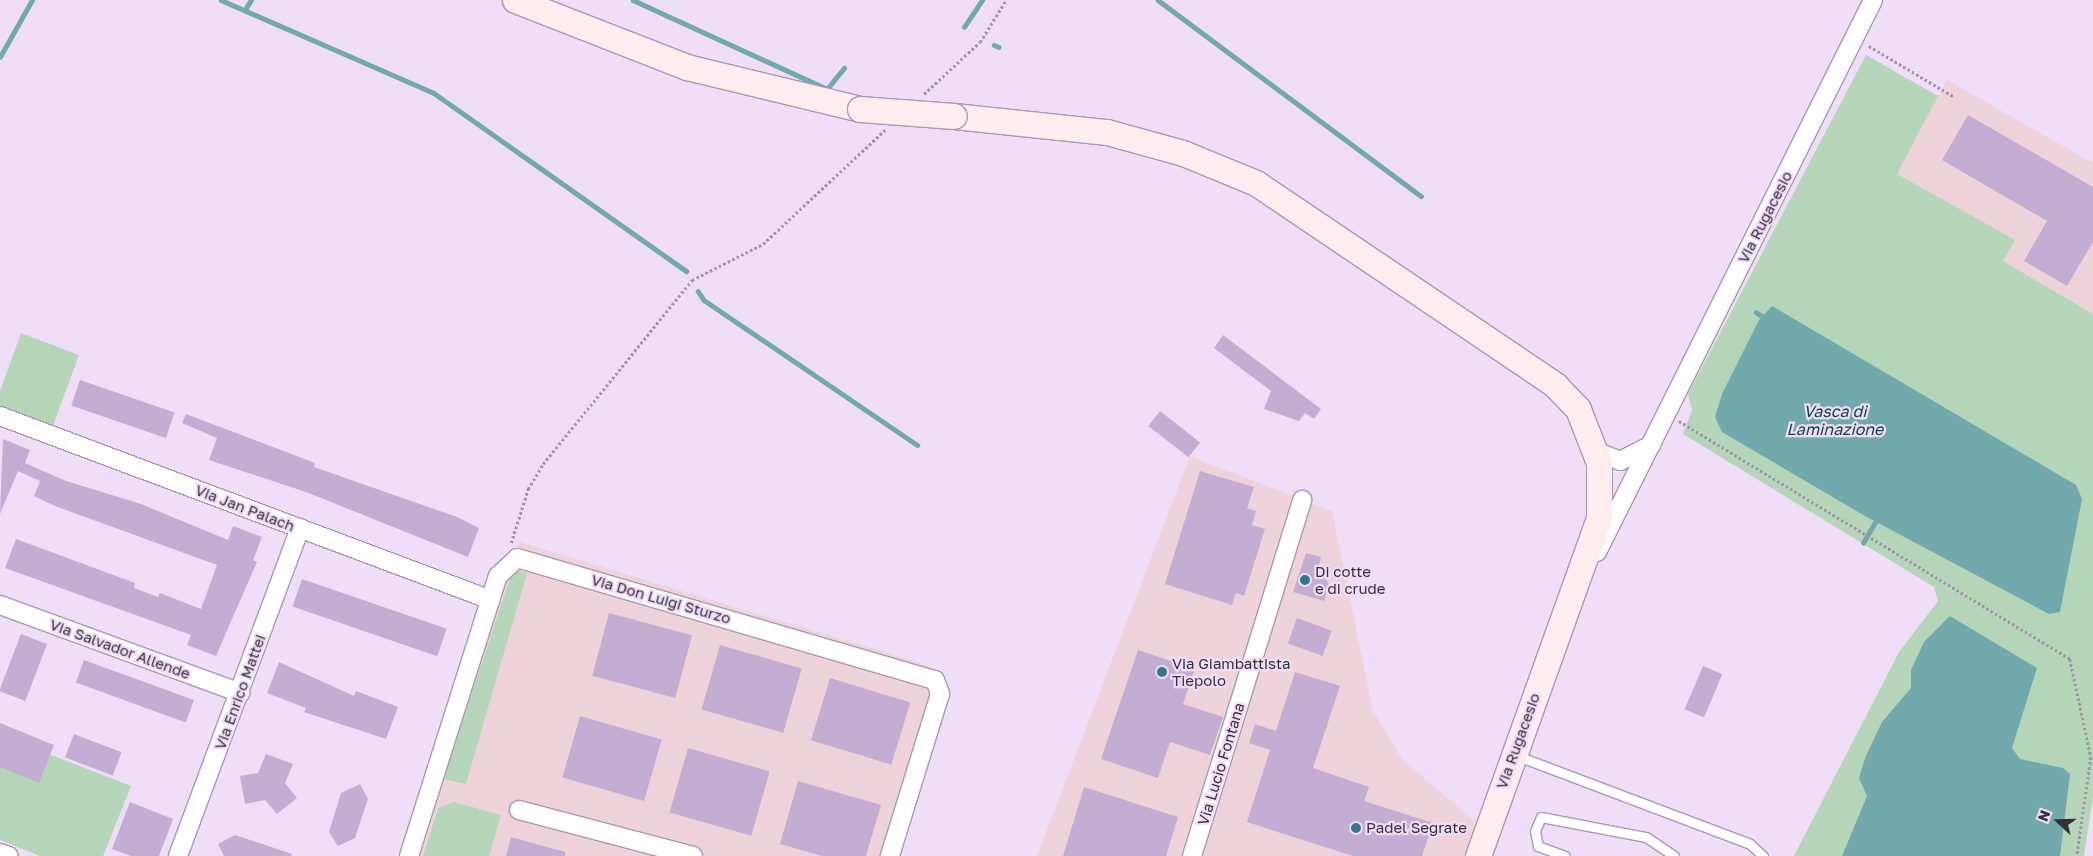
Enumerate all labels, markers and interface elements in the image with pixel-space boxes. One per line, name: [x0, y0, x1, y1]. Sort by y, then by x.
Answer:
street label: Via Rugacesio: [1734, 168, 1796, 266]
water label: Vasca di Laminazione: [1787, 401, 1883, 439]
street label: Via Jan Palach: [193, 481, 297, 535]
place label: Di cotte e di crude: [1315, 562, 1385, 597]
street label: Via Don Luigi Sturzo: [589, 570, 733, 628]
marker: Di cotte e di crude: [1299, 574, 1311, 586]
street label: Via Salvador Allende: [47, 615, 193, 683]
street label: Via Enrico Mattei: [211, 632, 269, 752]
place label: Via Giambattista Tiepolo: [1172, 654, 1290, 689]
marker: Via Giambattista Tiepolo: [1156, 666, 1168, 678]
street label: Via Rugacesio: [1492, 691, 1544, 791]
street label: Via Lucio Fontana: [1194, 700, 1248, 828]
north arrow: [2033, 796, 2083, 846]
text: N: [2034, 807, 2053, 823]
place label: Padel Segrate: [1366, 819, 1467, 837]
marker: Padel Segrate: [1350, 822, 1362, 834]

